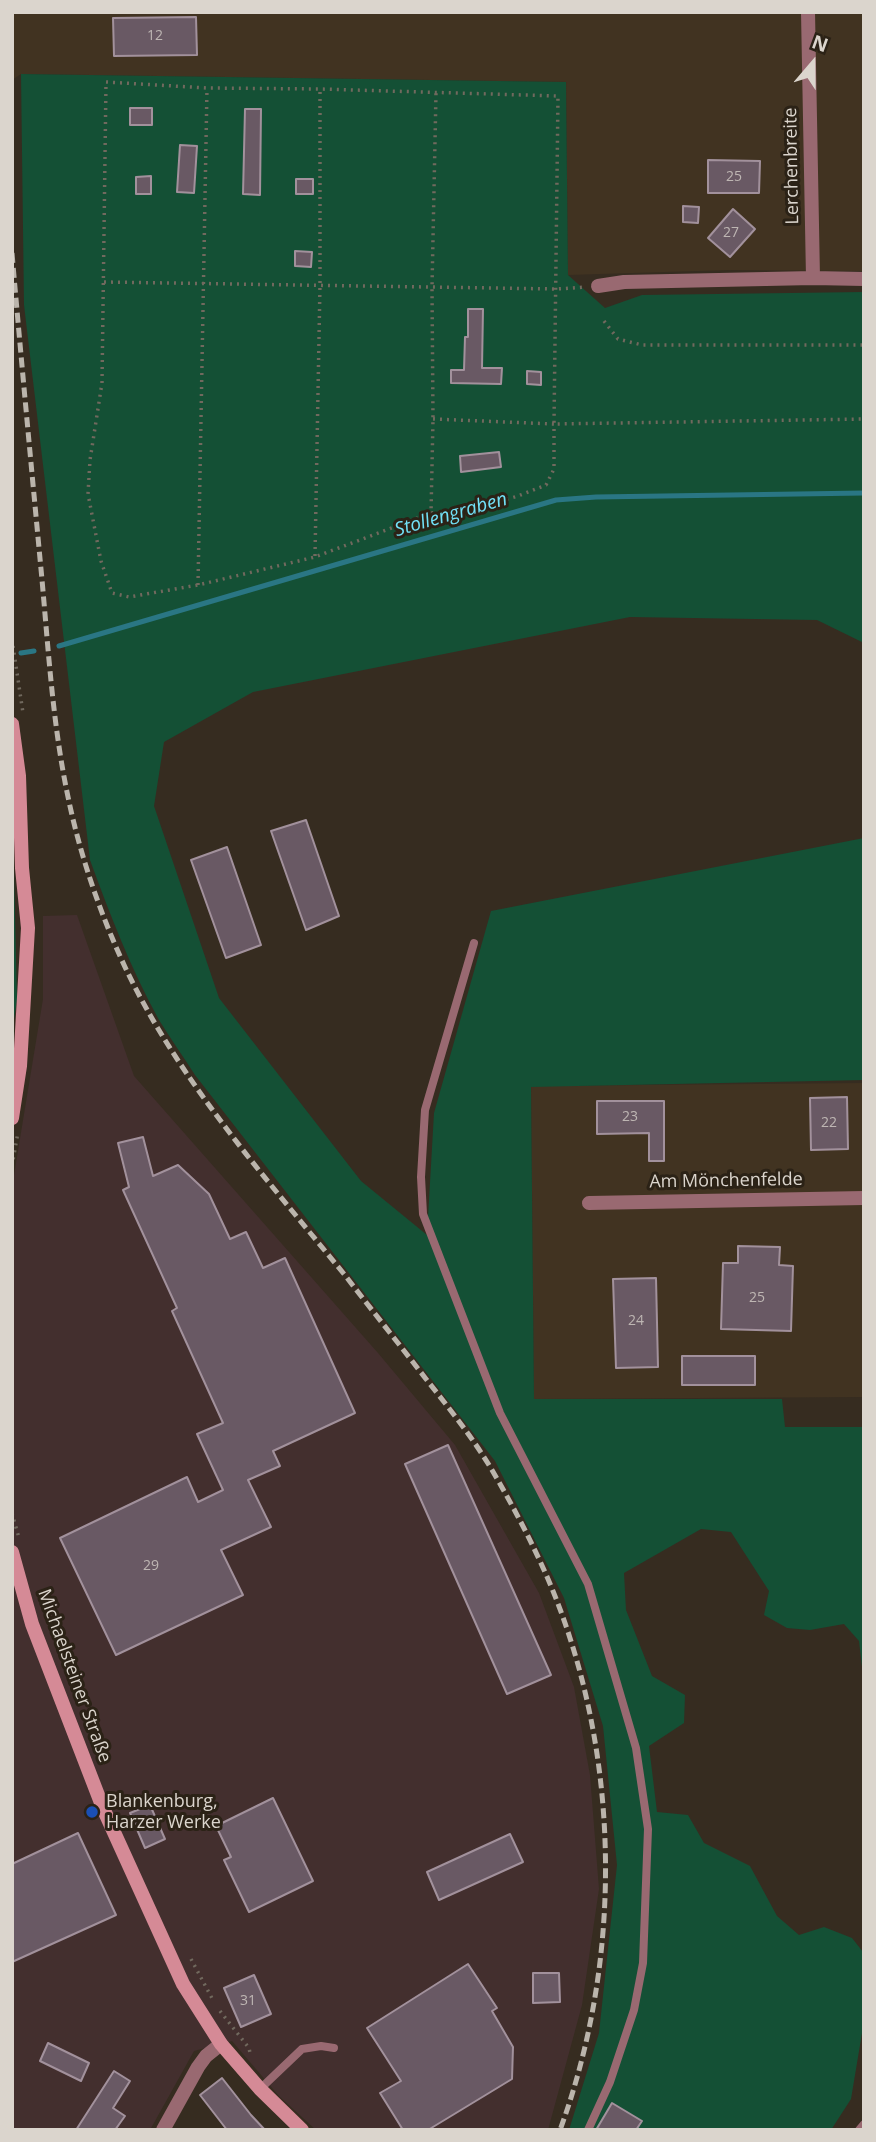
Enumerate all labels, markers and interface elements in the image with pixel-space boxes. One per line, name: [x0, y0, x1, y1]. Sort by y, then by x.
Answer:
house number: 12: [147, 28, 163, 44]
north arrow: [778, 28, 848, 98]
text: N: [808, 28, 832, 58]
street label: Lerchenbreite: [780, 107, 804, 225]
house number: 25: [726, 169, 742, 185]
house number: 27: [723, 225, 739, 241]
water label: Stollengraben: [392, 488, 510, 542]
house number: 23: [622, 1109, 638, 1125]
house number: 22: [821, 1115, 837, 1131]
street label: Am Mönchenfelde: [649, 1169, 803, 1193]
house number: 25: [749, 1290, 765, 1306]
house number: 24: [628, 1313, 644, 1329]
house number: 29: [143, 1558, 159, 1574]
street label: Michaelsteiner Straße: [33, 1586, 115, 1766]
place label: Blankenburg, Harzer Werke: [106, 1791, 221, 1834]
marker: Blankenburg, Harzer Werke: [84, 1804, 100, 1820]
house number: 31: [240, 1993, 256, 2009]

